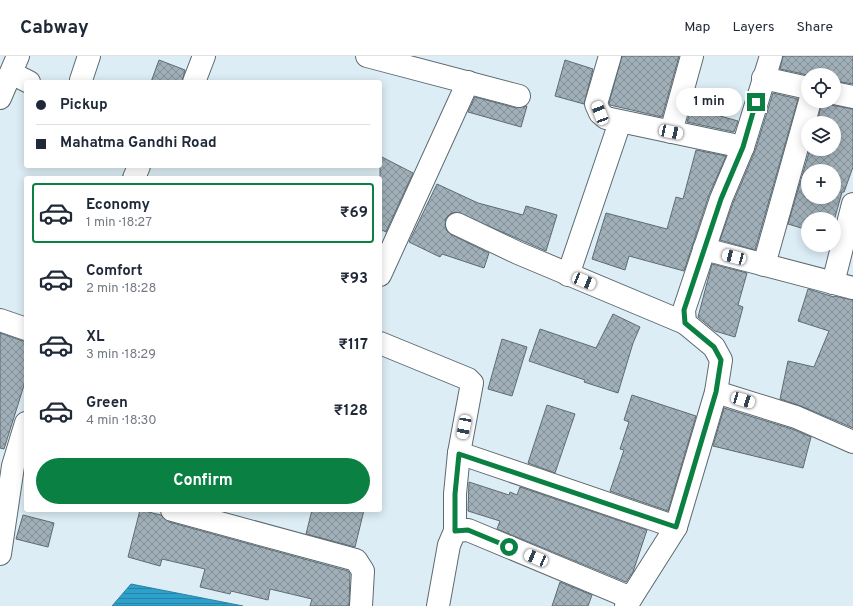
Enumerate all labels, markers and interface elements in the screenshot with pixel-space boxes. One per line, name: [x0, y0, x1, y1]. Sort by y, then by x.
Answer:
text: Cabway: [20, 16, 89, 40]
text: Map: [684, 19, 710, 36]
text: Layers: [732, 19, 774, 36]
text: Share: [796, 19, 833, 36]
map controls: [801, 68, 841, 252]
button: locate: [801, 68, 841, 108]
callout: 1 min: [676, 88, 742, 116]
route end: [747, 93, 765, 111]
text: 1 min: [693, 94, 725, 110]
text: Pickup: [60, 96, 108, 115]
car: [590, 100, 610, 126]
button: layers: [801, 116, 841, 156]
car: [658, 124, 684, 140]
text: Mahatma Gandhi Road: [60, 134, 217, 153]
button: +: [801, 164, 841, 204]
icon: car: [38, 195, 74, 231]
text: Economy: [86, 196, 150, 215]
text: ₹69: [340, 204, 368, 223]
button: −: [801, 212, 841, 252]
text: 1 min · 18:27: [86, 215, 152, 231]
car: [721, 248, 747, 266]
icon: car: [38, 261, 74, 297]
text: Comfort: [86, 262, 143, 281]
text: ₹93: [340, 270, 368, 289]
car: [571, 271, 597, 291]
text: 2 min · 18:28: [86, 281, 156, 297]
icon: car: [38, 327, 74, 363]
text: XL: [86, 328, 104, 347]
text: ₹117: [338, 336, 368, 355]
text: 3 min · 18:29: [86, 347, 156, 363]
car: [730, 391, 756, 409]
icon: car: [38, 393, 74, 429]
text: Green: [86, 394, 128, 413]
text: ₹128: [334, 402, 368, 421]
text: 4 min · 18:30: [86, 413, 157, 429]
car: [456, 414, 472, 440]
button: Confirm: [36, 458, 370, 504]
route start: [500, 538, 518, 556]
car: [523, 548, 549, 568]

